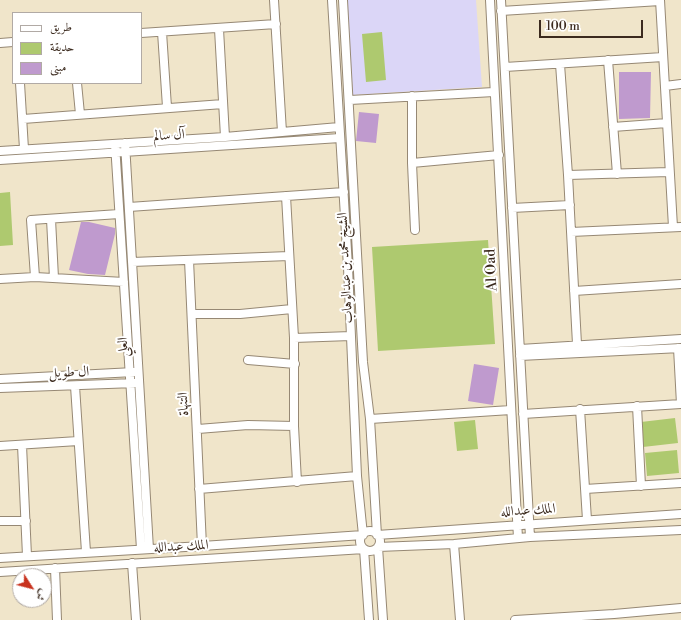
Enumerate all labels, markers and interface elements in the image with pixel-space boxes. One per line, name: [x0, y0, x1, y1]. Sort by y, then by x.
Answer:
legend: [12, 12, 142, 84]
scale bar: [541, 12, 645, 38]
text: 100 m: [546, 19, 580, 34]
text: طريق: [50, 20, 72, 35]
text: حديقة: [50, 40, 74, 55]
text: مبنى: [50, 60, 66, 75]
street label: آل سالم: [153, 127, 185, 145]
street label: الشيخ محمد بن عبدالوهاب: [335, 212, 357, 324]
street label: Al Oad: [482, 248, 502, 292]
street label: العلي: [115, 337, 133, 357]
street label: ال طويل: [48, 364, 90, 382]
street label: التنهاة: [175, 392, 193, 416]
street label: الملك عبدالله: [500, 501, 556, 521]
street label: الملك عبدالله: [153, 537, 209, 557]
north arrow: [12, 568, 52, 608]
text: ش: [32, 586, 50, 603]

